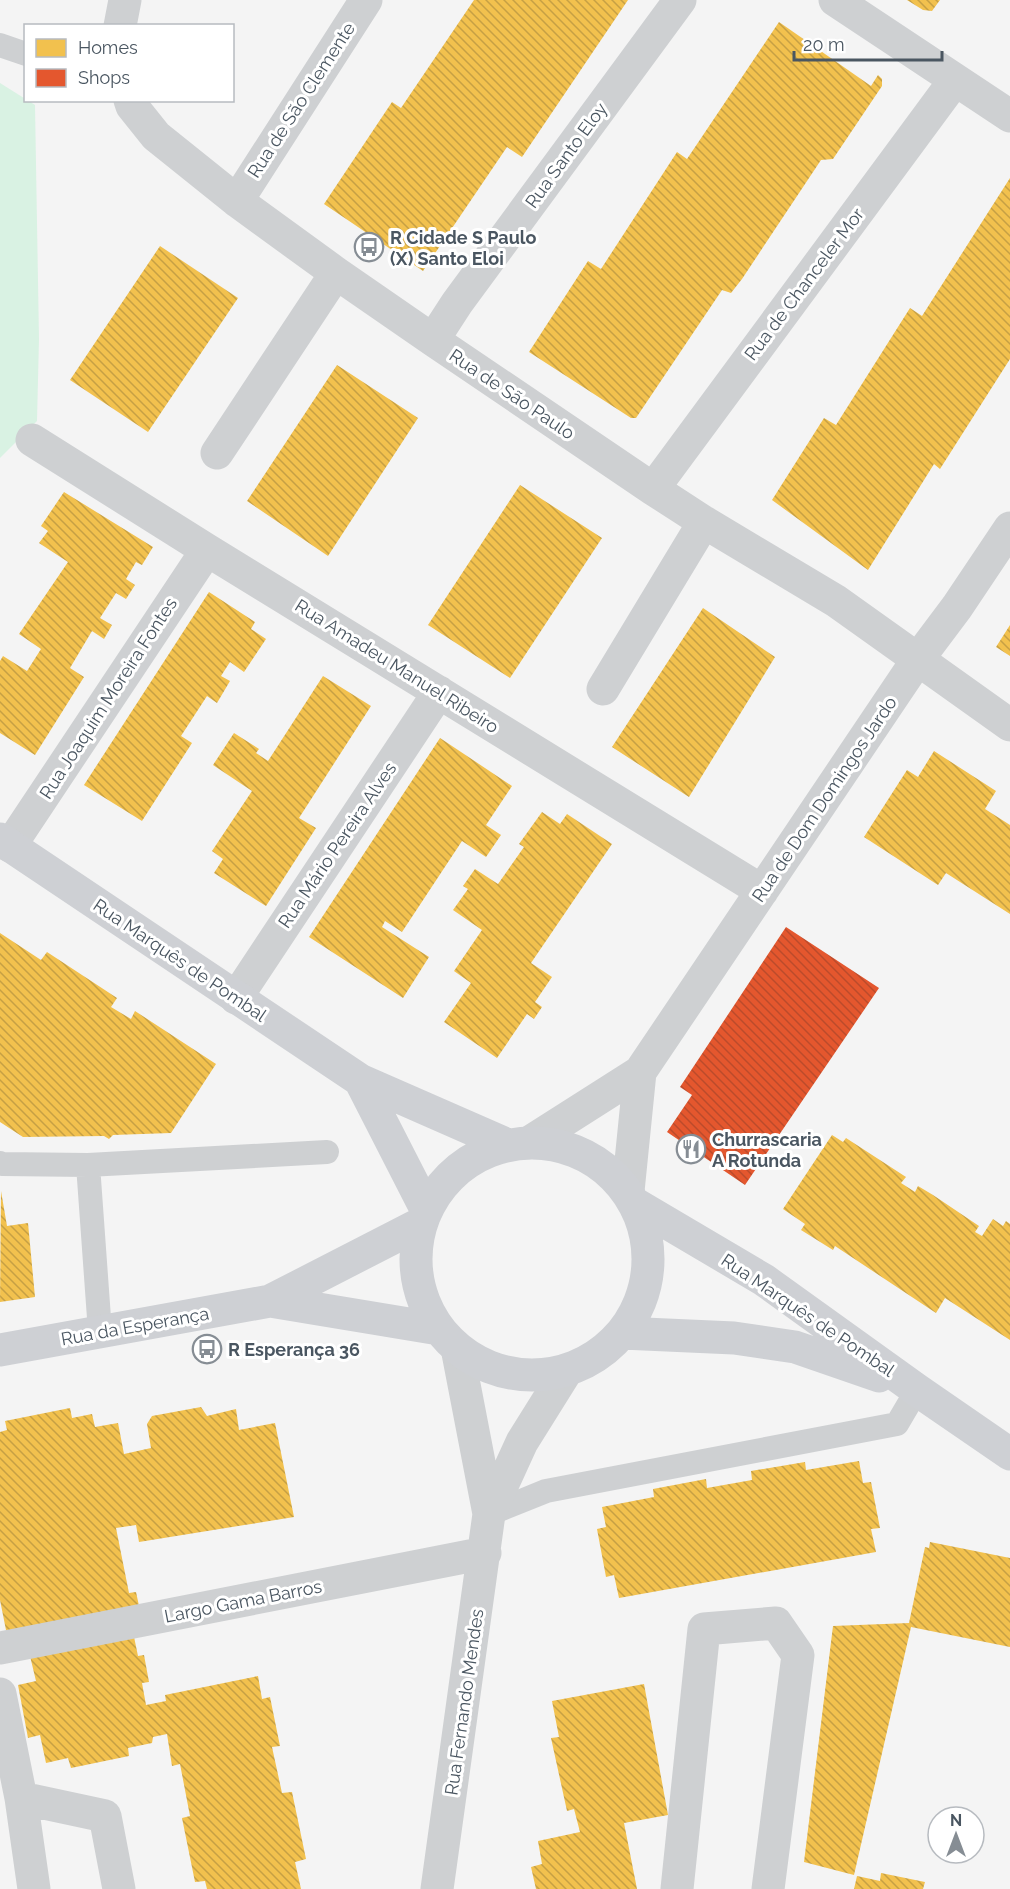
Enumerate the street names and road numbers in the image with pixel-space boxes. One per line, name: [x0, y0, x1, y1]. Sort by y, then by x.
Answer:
street label: Rua de São Clemente: [243, 18, 359, 182]
street label: Rua Santo Eloy: [521, 98, 611, 212]
street label: Rua de Chanceler Mor: [740, 203, 869, 364]
street label: Rua de São Paulo: [445, 344, 579, 444]
street label: Rua Joaquim Moreira Fontes: [35, 593, 181, 803]
street label: Rua Amadeu Manuel Ribeiro: [291, 595, 503, 738]
street label: Rua de Dom Domingos Jardo: [747, 692, 901, 906]
street label: Rua Mário Pereira Alves: [274, 758, 400, 932]
street label: Rua Marquês de Pombal: [89, 894, 271, 1026]
street label: Rua Marquês de Pombal: [717, 1249, 899, 1381]
street label: Rua da Esperança: [59, 1303, 211, 1349]
street label: Largo Gama Barros: [162, 1575, 324, 1627]
street label: Rua Fernando Mendes: [441, 1607, 488, 1797]

